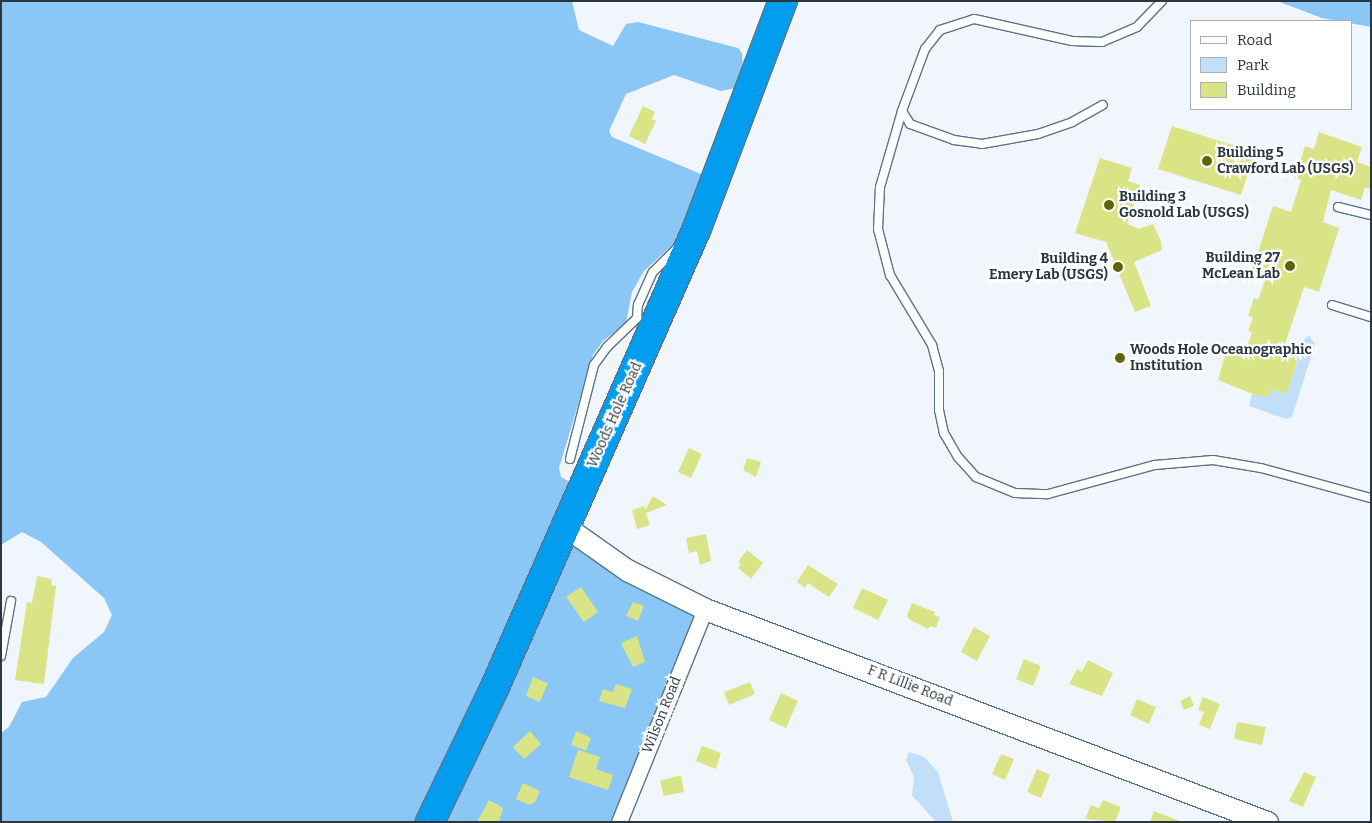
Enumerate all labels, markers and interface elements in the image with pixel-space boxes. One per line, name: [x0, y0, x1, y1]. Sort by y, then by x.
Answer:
legend: [1190, 20, 1352, 110]
text: Road: [1237, 31, 1272, 49]
text: Park: [1237, 56, 1269, 74]
text: Building: [1237, 81, 1296, 99]
place label: Building 5 Crawford Lab (USGS): [1217, 145, 1354, 178]
marker: Building 5 Crawford Lab (USGS): [1201, 155, 1213, 167]
place label: Building 3 Gosnold Lab (USGS): [1119, 189, 1249, 222]
marker: Building 3 Gosnold Lab (USGS): [1103, 199, 1115, 211]
place label: Building 27 McLean Lab: [1202, 250, 1280, 282]
place label: Building 4 Emery Lab (USGS): [989, 251, 1108, 284]
marker: Building 27 McLean Lab: [1284, 260, 1296, 272]
marker: Building 4 Emery Lab (USGS): [1112, 261, 1124, 273]
place label: Woods Hole Oceanographic Institution: [1130, 342, 1312, 374]
marker: Woods Hole Oceanographic Institution: [1114, 352, 1126, 364]
street label: Woods Hole Road: [584, 360, 646, 470]
street label: F R Lillie Road: [865, 662, 955, 710]
street label: Wilson Road: [639, 674, 685, 756]

